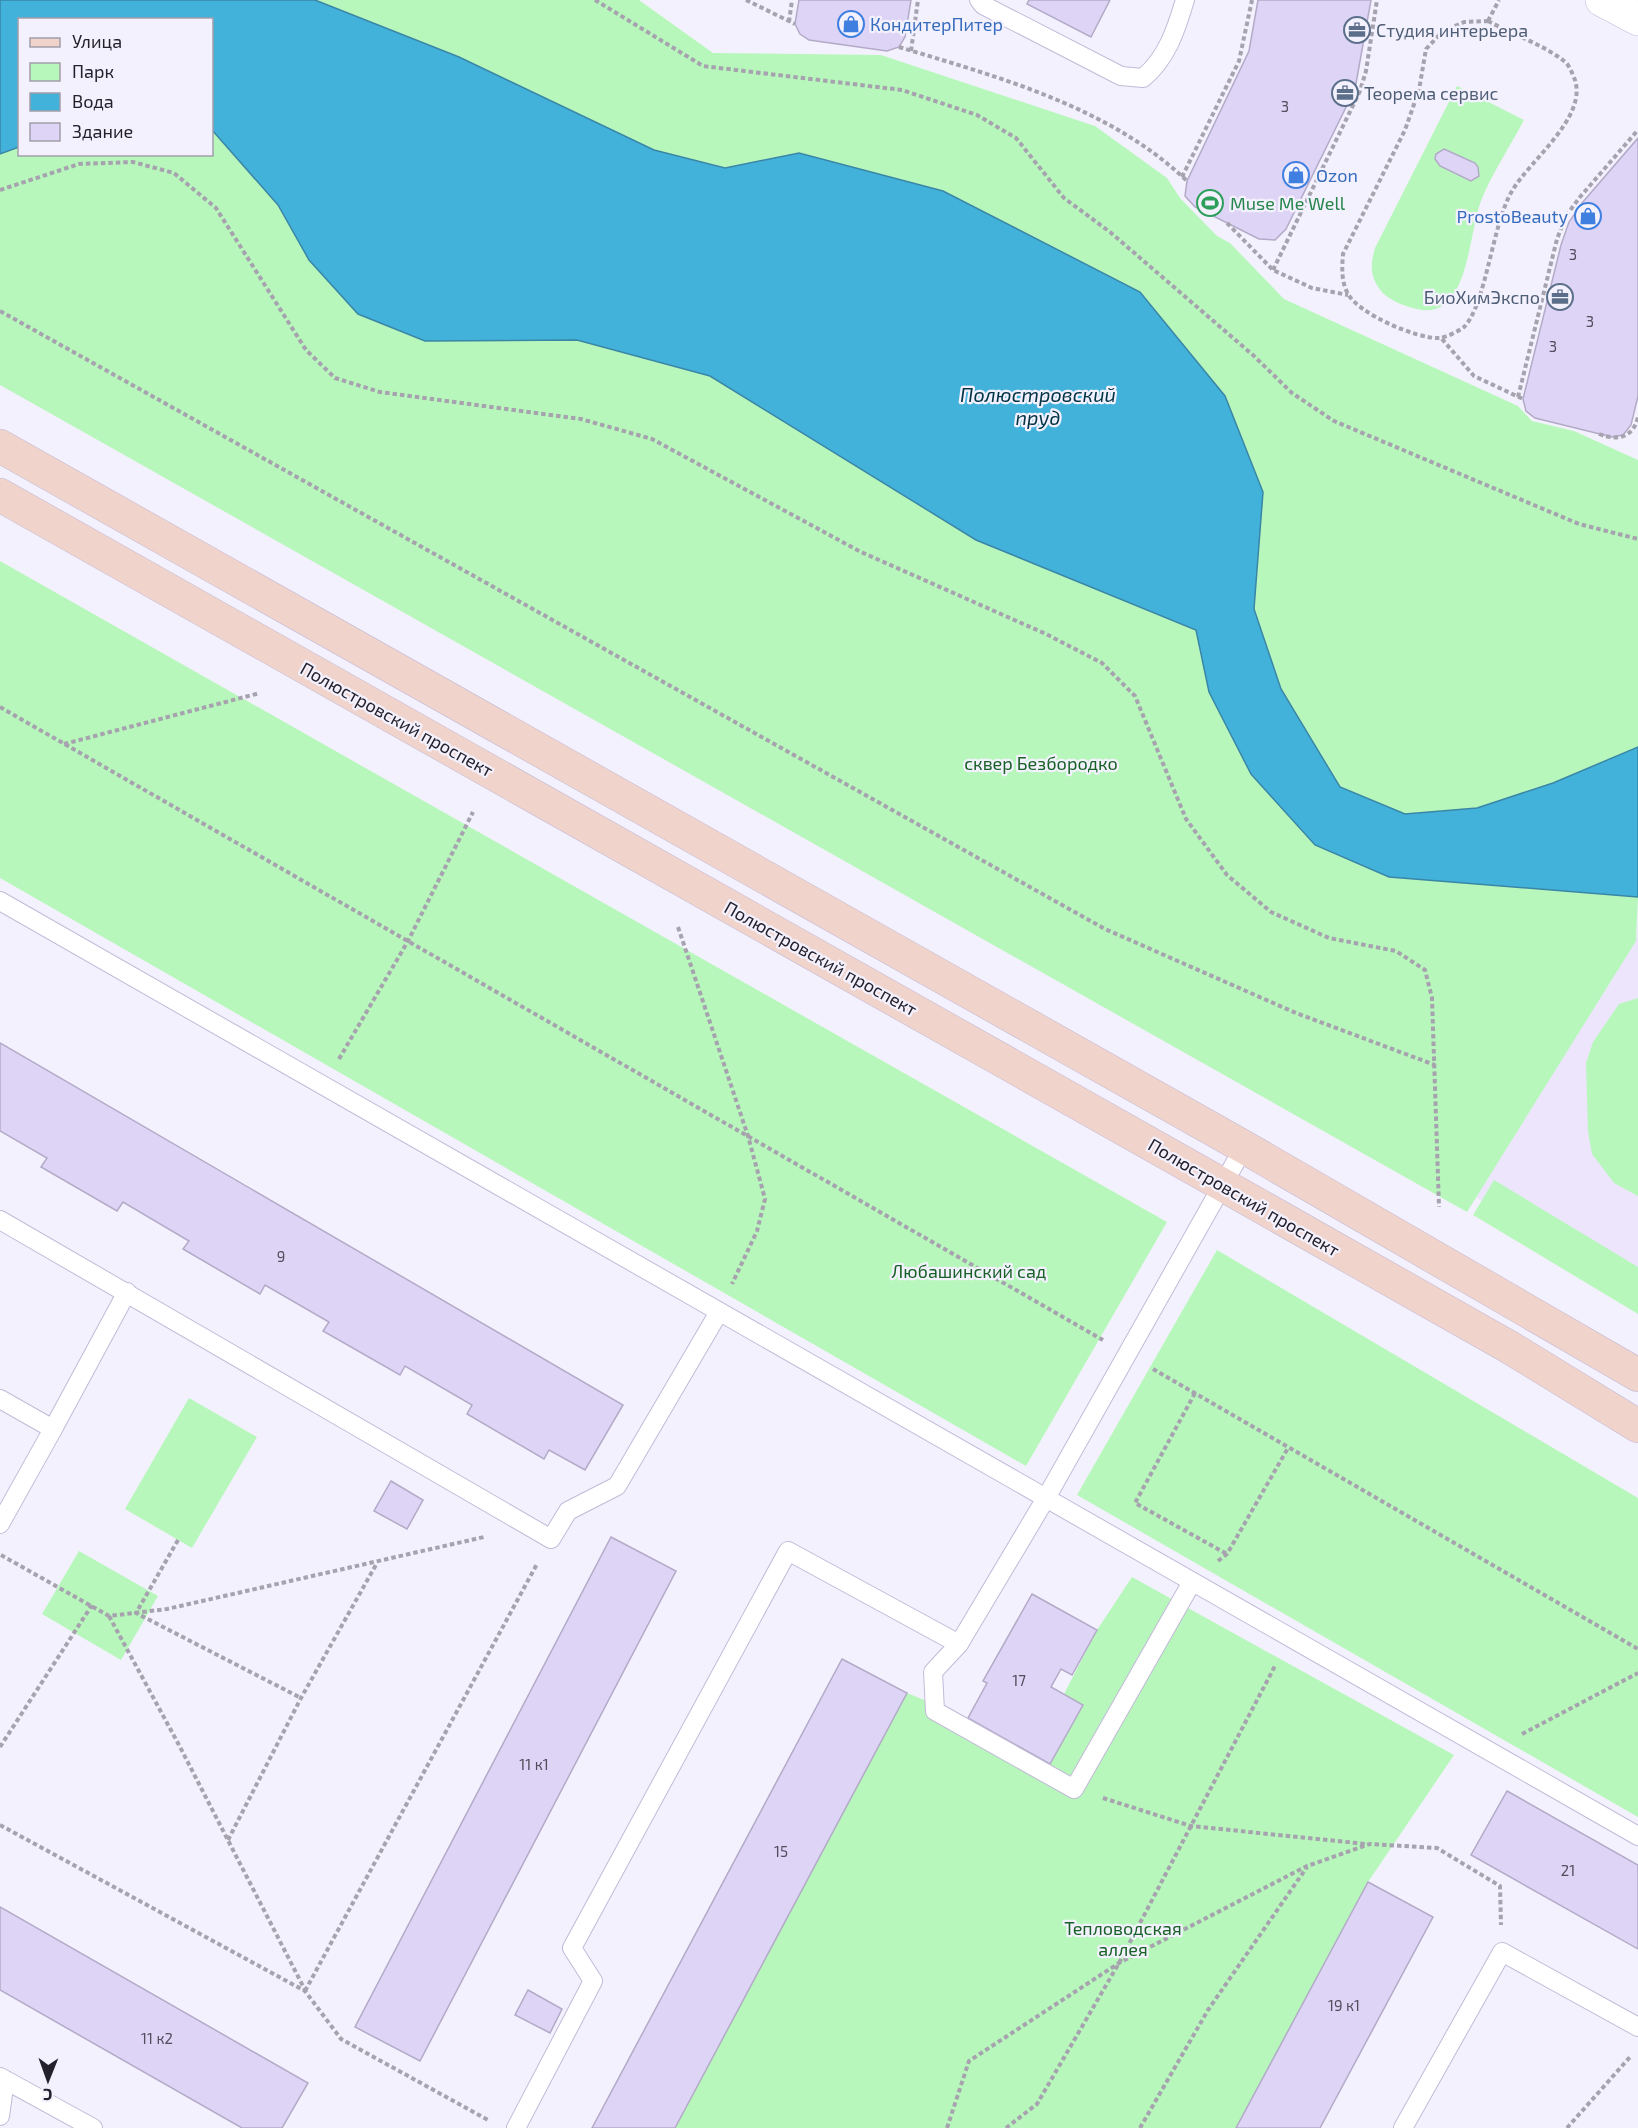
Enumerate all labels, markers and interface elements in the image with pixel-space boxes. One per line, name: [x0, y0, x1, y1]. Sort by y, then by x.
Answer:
shop icon: КондитерПитер: [836, 9, 866, 39]
place label: КондитерПитер: [870, 13, 1003, 35]
office icon: Студия интерьера: [1342, 15, 1372, 45]
legend: [18, 18, 213, 156]
place label: Студия интерьера: [1376, 19, 1528, 41]
text: Улица: [72, 30, 122, 52]
text: Парк: [72, 60, 114, 82]
office icon: Теорема сервис: [1330, 78, 1360, 108]
place label: Теорема сервис: [1364, 82, 1499, 104]
text: Вода: [72, 90, 114, 112]
house number: 3: [1281, 97, 1289, 115]
text: Здание: [72, 120, 133, 142]
shop icon: Ozon: [1281, 160, 1311, 190]
place label: Ozon: [1316, 164, 1358, 186]
sports icon: Muse Me Well: [1195, 188, 1225, 218]
place label: Muse Me Well: [1230, 192, 1346, 214]
shop icon: ProstoBeauty: [1573, 201, 1603, 231]
place label: ProstoBeauty: [1457, 205, 1568, 227]
house number: 3: [1569, 245, 1577, 263]
office icon: БиоХимЭкспо: [1545, 282, 1575, 312]
place label: БиоХимЭкспо: [1424, 286, 1540, 308]
house number: 3: [1586, 312, 1594, 330]
house number: 3: [1549, 337, 1557, 355]
water label: Полюстровский пруд: [960, 382, 1116, 429]
street label: Полюстровский проспект: [297, 657, 497, 781]
park label: сквер Безбородко: [964, 752, 1118, 774]
street label: Полюстровский проспект: [721, 896, 921, 1020]
street label: Полюстровский проспект: [1144, 1133, 1344, 1261]
house number: 9: [277, 1247, 285, 1265]
park label: Любашинский сад: [892, 1260, 1046, 1282]
house number: 17: [1012, 1671, 1026, 1689]
house number: 11 к1: [519, 1755, 549, 1773]
house number: 15: [774, 1842, 788, 1860]
house number: 21: [1561, 1861, 1575, 1879]
park label: Тепловодская аллея: [1064, 1917, 1182, 1960]
house number: 19 к1: [1328, 1996, 1360, 2014]
house number: 11 к2: [141, 2029, 173, 2047]
north arrow: [18, 2050, 78, 2110]
text: С: [43, 2086, 53, 2105]

